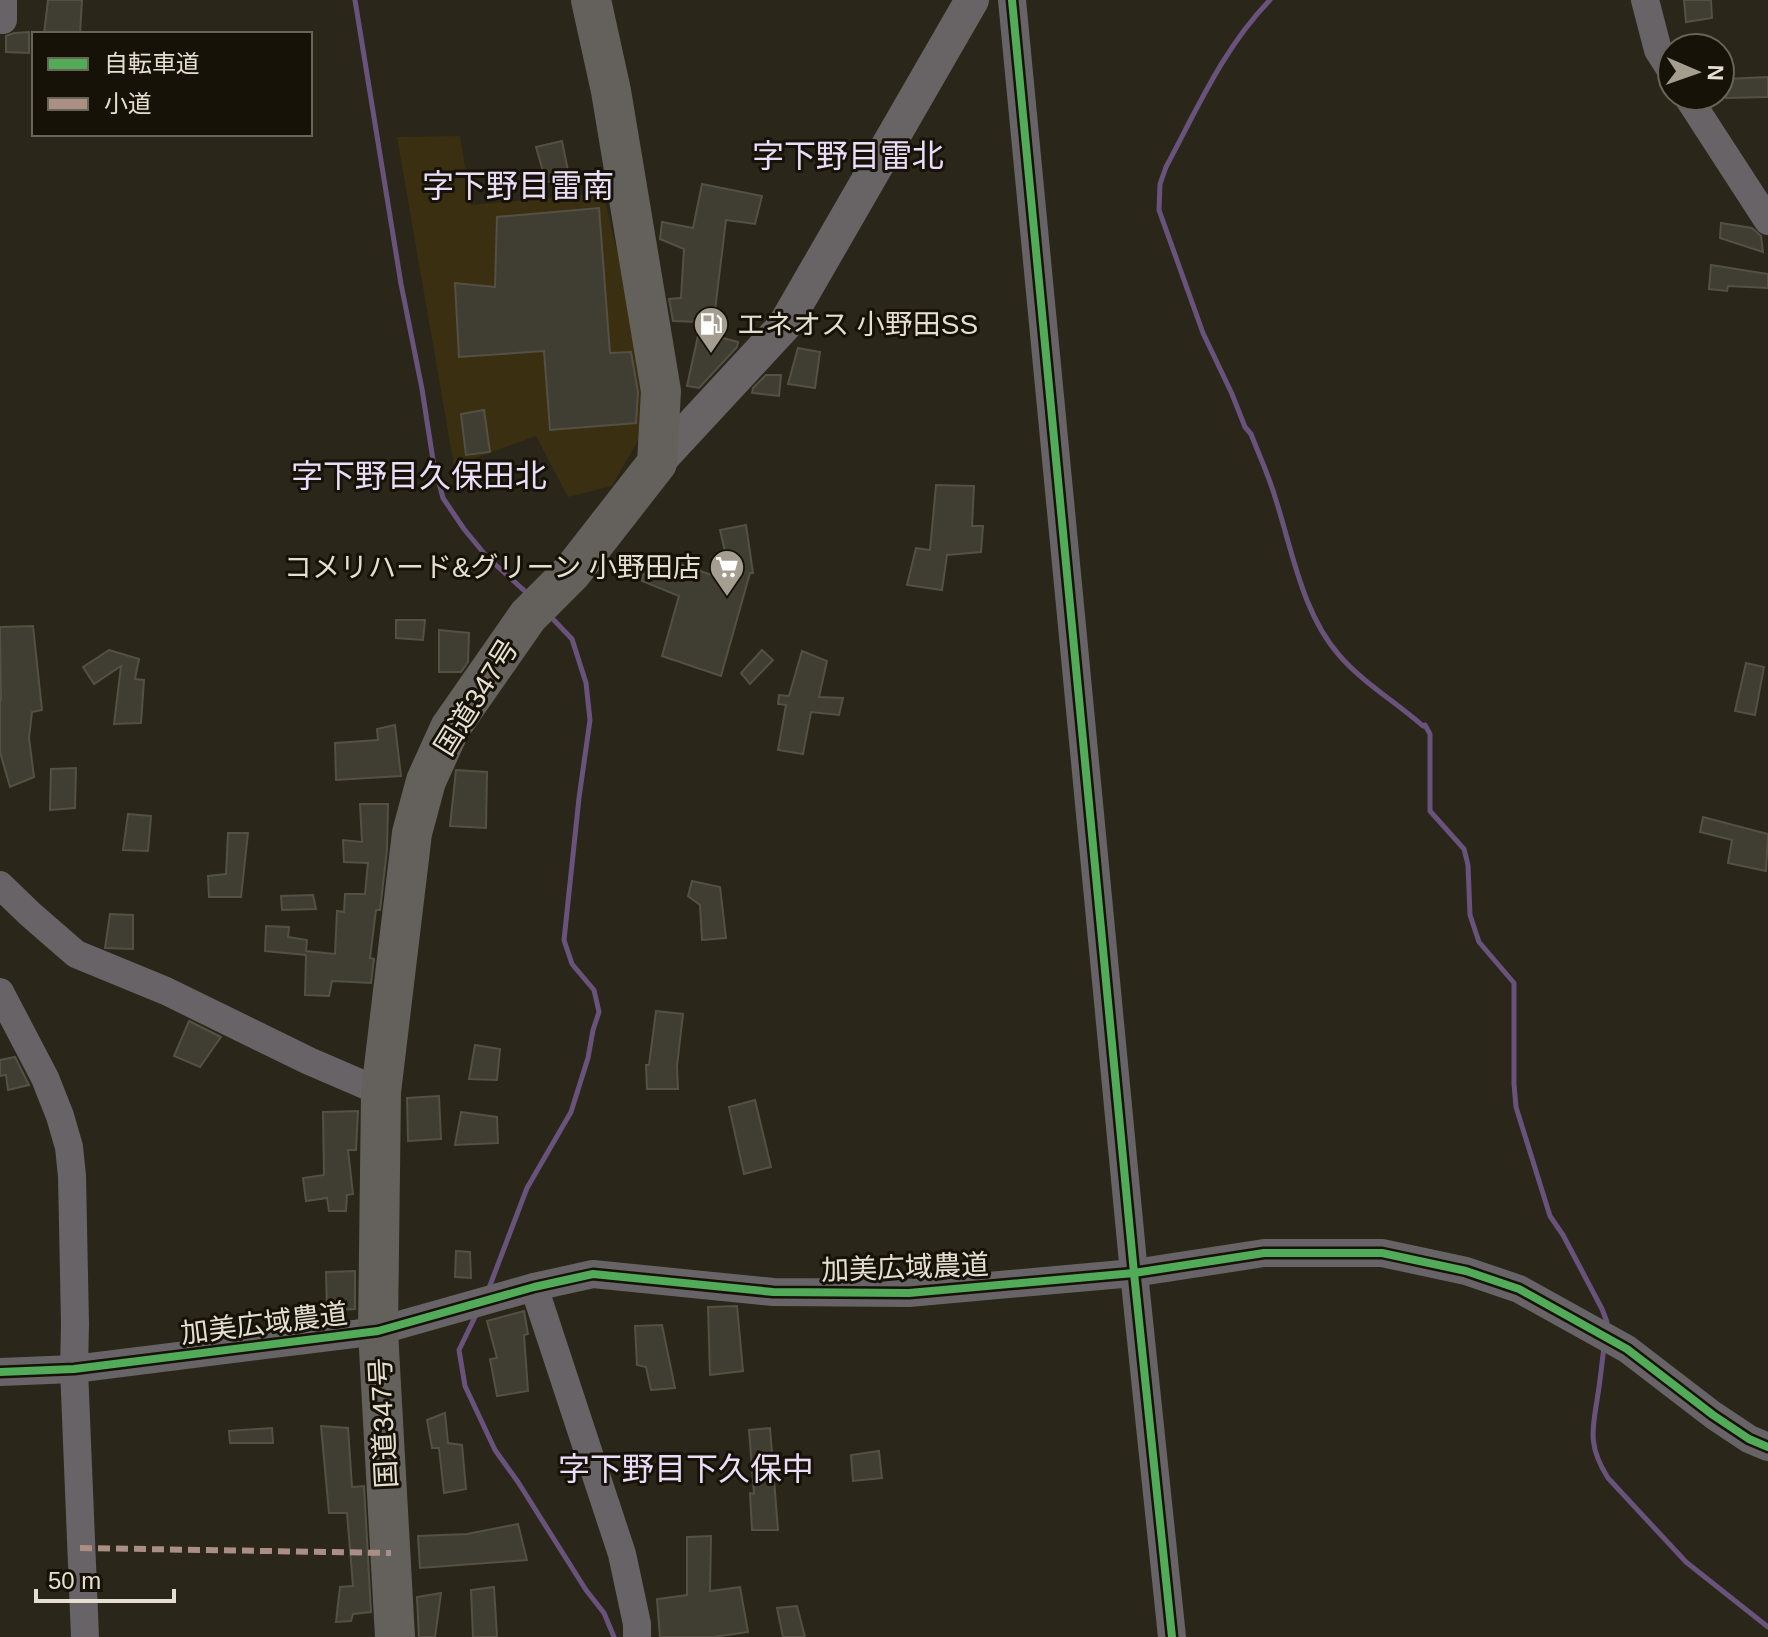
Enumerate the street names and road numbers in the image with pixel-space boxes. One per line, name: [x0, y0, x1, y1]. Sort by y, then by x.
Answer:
street label: 国道347号: [429, 634, 524, 761]
street label: 加美広域農道: [821, 1249, 990, 1286]
street label: 加美広域農道: [179, 1298, 349, 1349]
street label: 国道347号: [365, 1357, 402, 1489]

